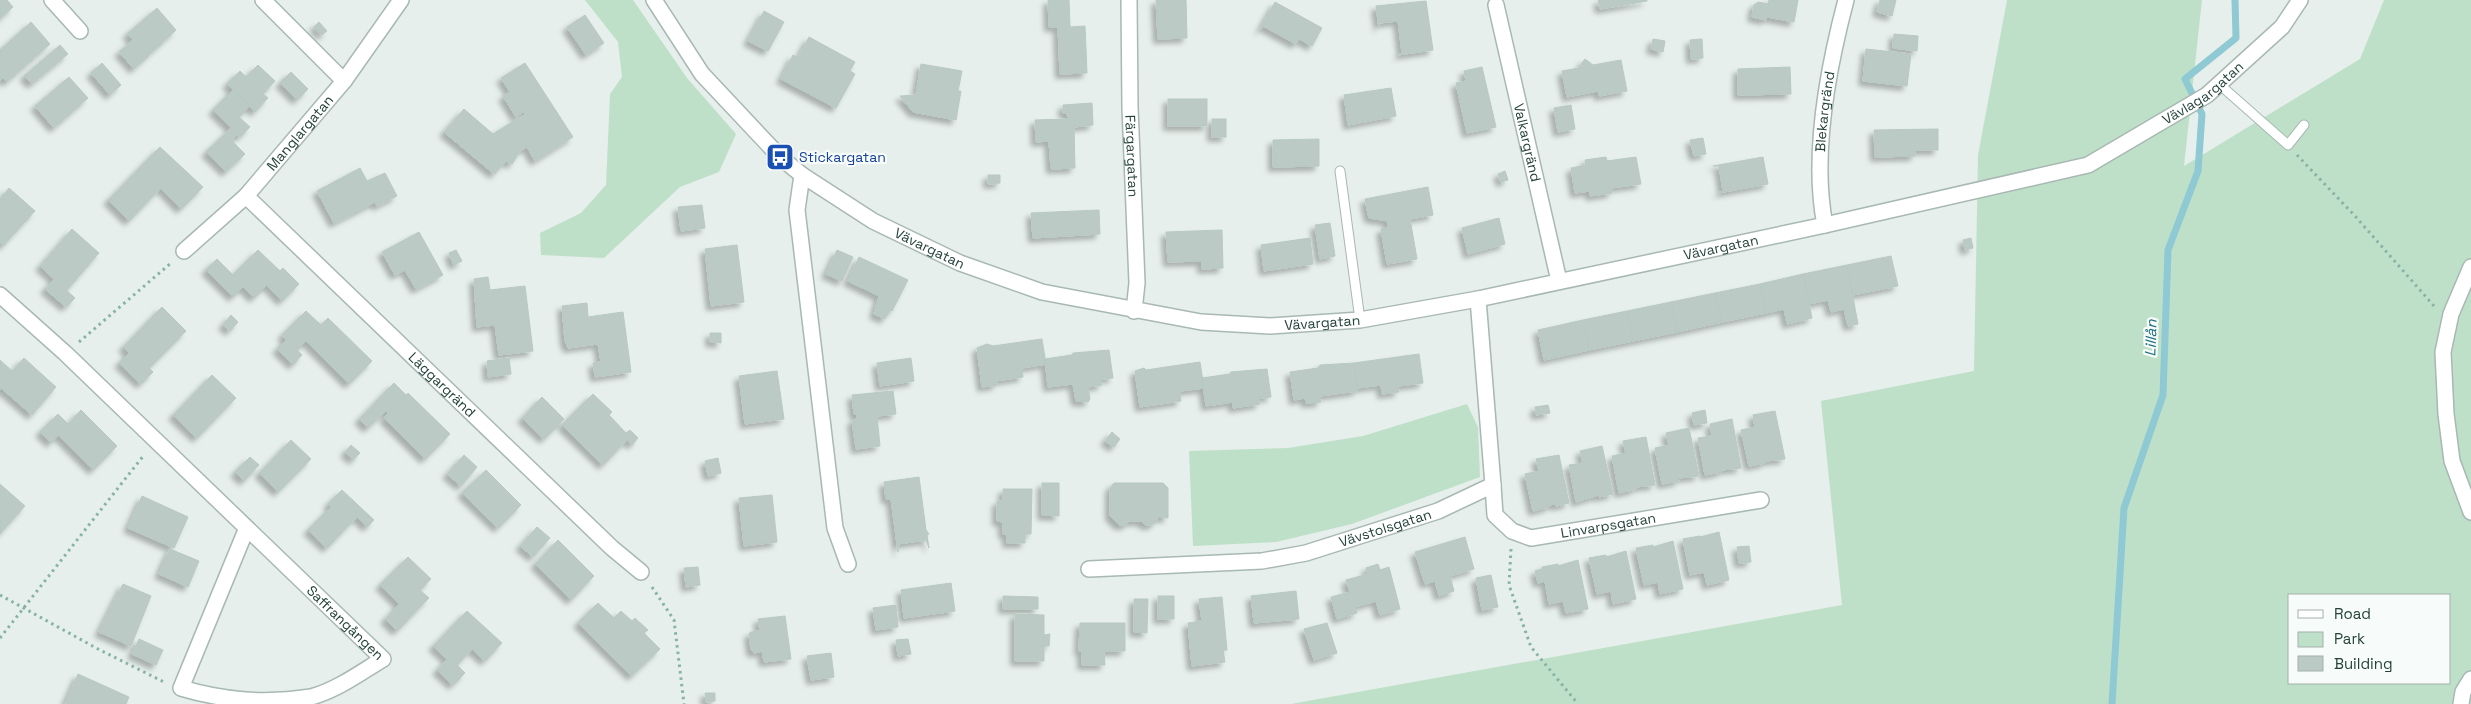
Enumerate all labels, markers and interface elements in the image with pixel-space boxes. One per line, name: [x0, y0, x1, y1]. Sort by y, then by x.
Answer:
street label: Vävlagargatan: [2159, 57, 2247, 128]
street label: Blekargränd: [1811, 70, 1839, 152]
street label: Manglargatan: [263, 91, 337, 174]
street label: Valkargränd: [1510, 102, 1545, 183]
street label: Färgargatan: [1121, 114, 1143, 197]
bus stop icon: Stickargatan: [765, 142, 795, 172]
place label: Stickargatan: [799, 148, 886, 166]
street label: Vävargatan: [892, 224, 968, 273]
street label: Vävargatan: [1682, 230, 1760, 264]
street label: Vävargatan: [1284, 311, 1361, 334]
water label: Lillån: [2140, 318, 2161, 357]
street label: Läggargränd: [405, 348, 479, 421]
street label: Vävstolsgatan: [1337, 505, 1434, 551]
street label: Linvarpsgatan: [1559, 509, 1657, 542]
street label: Saffrangången: [303, 581, 388, 664]
legend: [2288, 594, 2451, 684]
text: Road: [2334, 604, 2371, 623]
text: Park: [2334, 629, 2365, 648]
text: Building: [2334, 654, 2393, 673]

